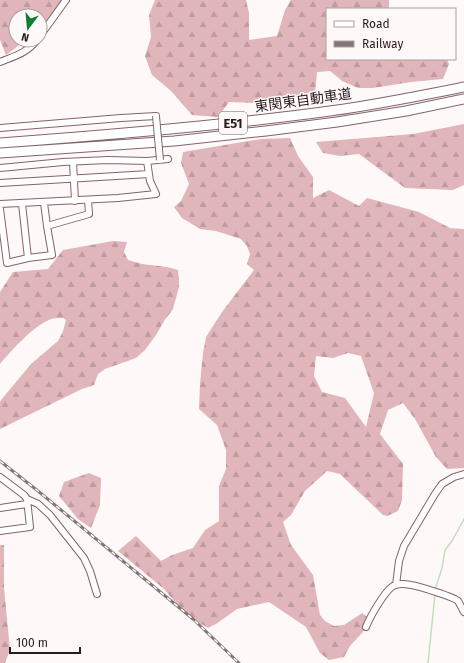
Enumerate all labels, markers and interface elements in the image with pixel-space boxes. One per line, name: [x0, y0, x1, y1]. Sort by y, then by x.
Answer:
north arrow: [8, 8, 48, 48]
legend: [326, 8, 456, 60]
text: Road: [362, 17, 390, 31]
text: N: [20, 30, 31, 44]
text: Railway: [362, 37, 403, 51]
street label: 東関東自動車道: [253, 85, 353, 116]
road number: E51: [219, 112, 247, 134]
scale bar: [10, 629, 80, 655]
text: 100 m: [16, 636, 48, 650]

